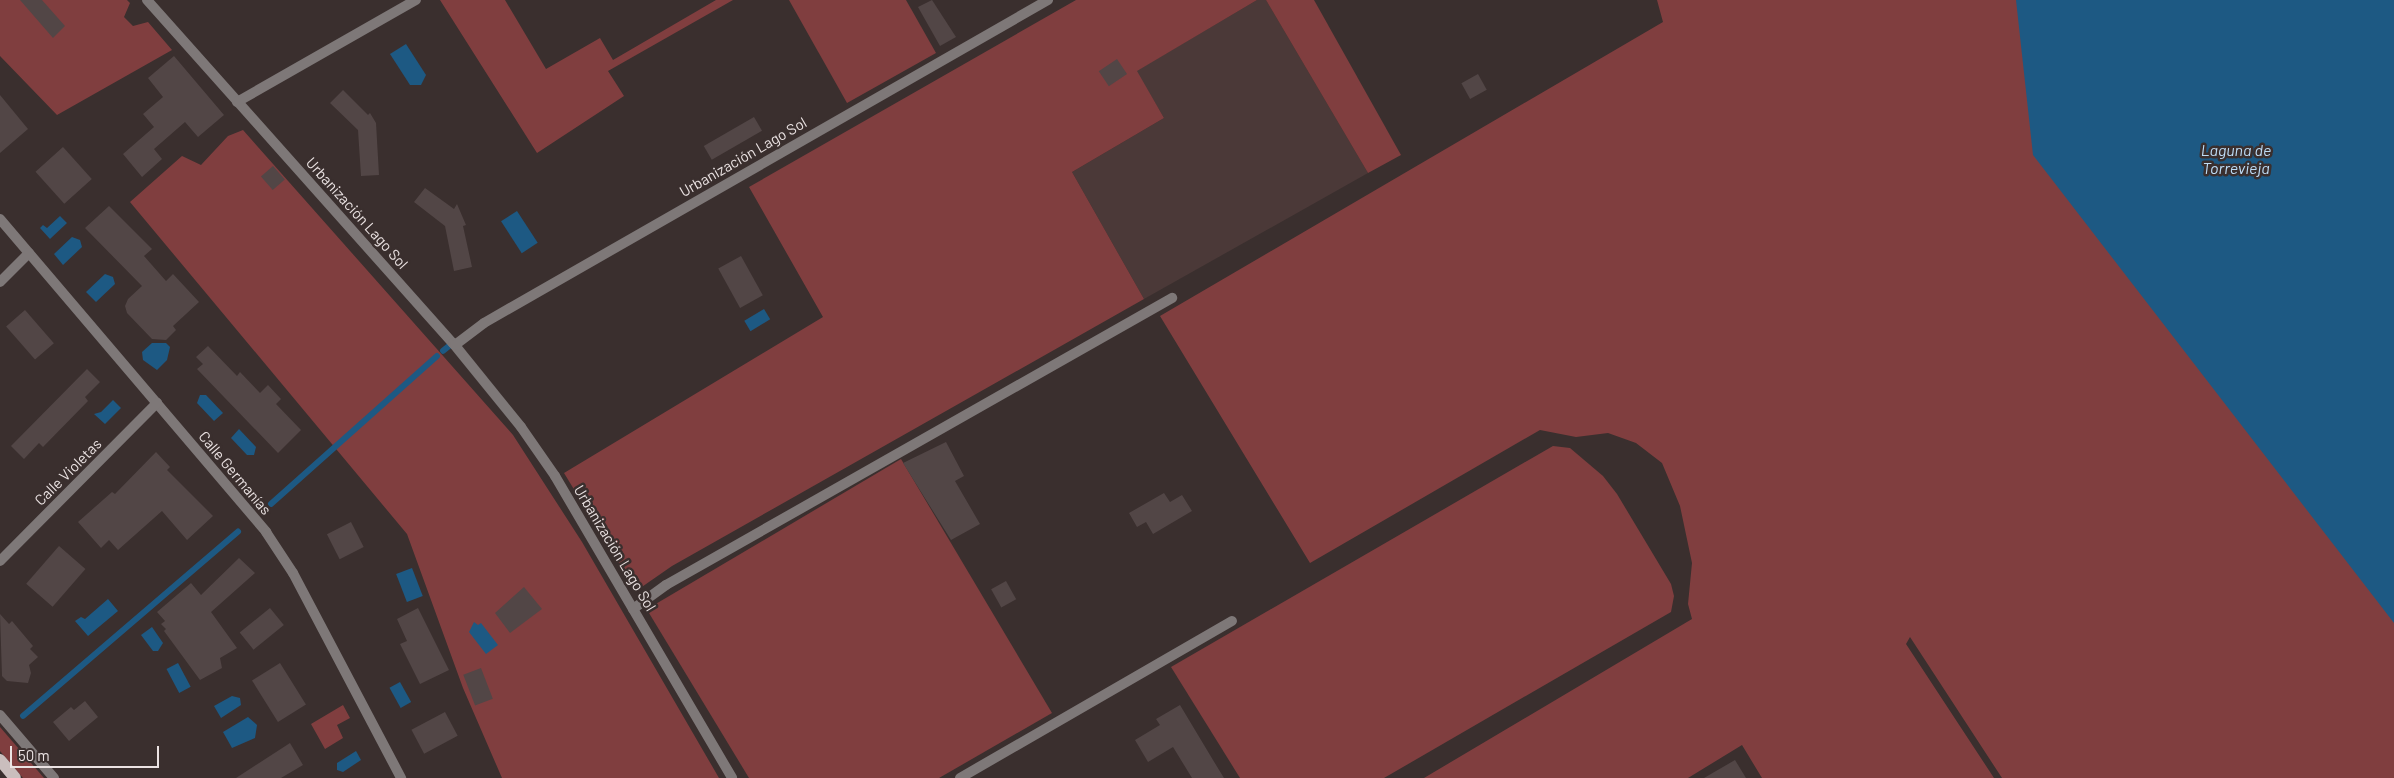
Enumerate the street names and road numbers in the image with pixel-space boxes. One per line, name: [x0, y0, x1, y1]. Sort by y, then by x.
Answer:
street label: Urbanización Lago Sol: [676, 113, 810, 201]
street label: Urbanización Lago Sol: [302, 154, 412, 272]
street label: Calle Germanías: [195, 428, 275, 518]
street label: Calle Violetas: [31, 435, 105, 509]
street label: Urbanización Lago Sol: [570, 482, 660, 614]

